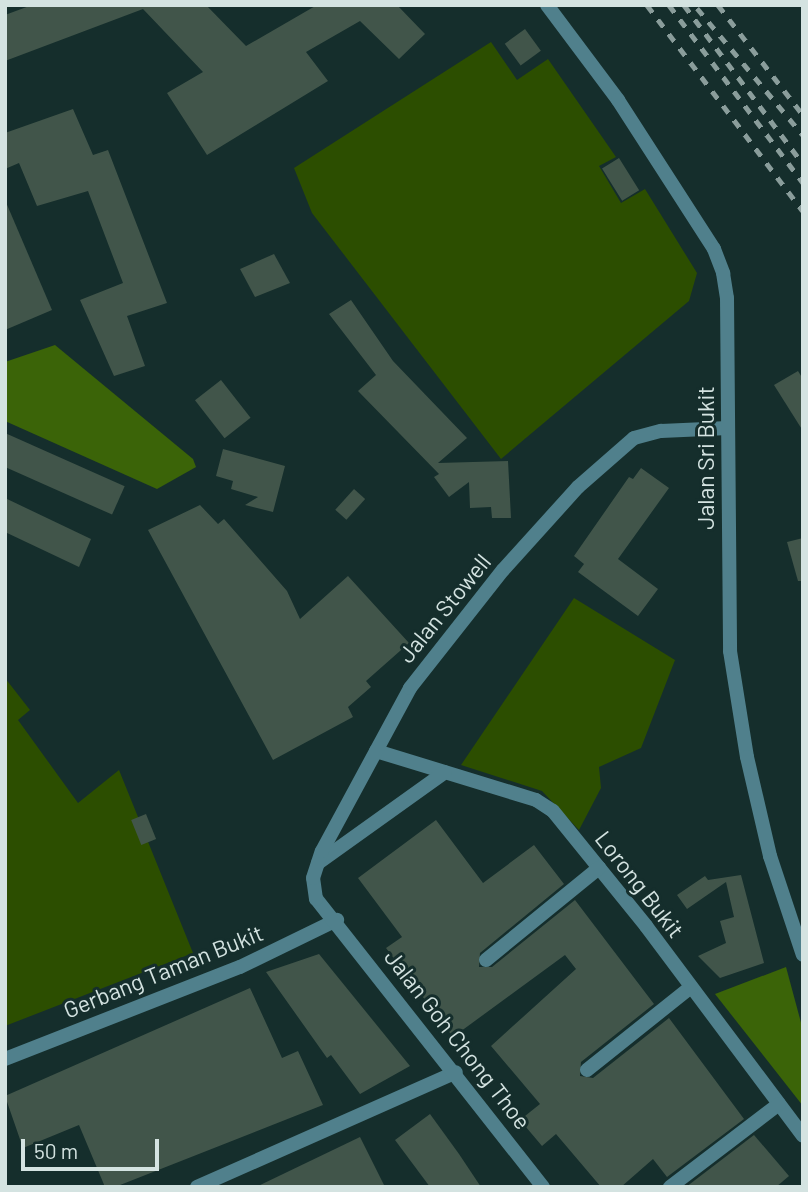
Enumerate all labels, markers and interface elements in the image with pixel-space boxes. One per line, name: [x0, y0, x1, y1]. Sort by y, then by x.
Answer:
street label: Jalan Sri Bukit: [691, 386, 719, 530]
street label: Jalan Stowell: [392, 548, 496, 668]
street label: Lorong Bukit: [590, 825, 690, 943]
street label: Gerbang Taman Bukit: [59, 918, 267, 1024]
street label: Jalan Goh Chong Thoe: [379, 943, 537, 1135]
scale bar: [24, 1126, 163, 1170]
text: 50 m: [34, 1138, 78, 1163]

